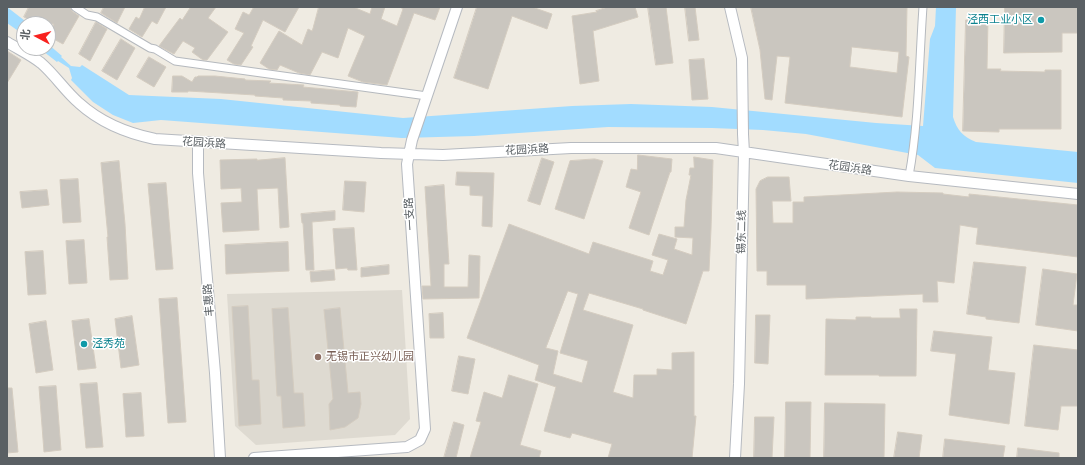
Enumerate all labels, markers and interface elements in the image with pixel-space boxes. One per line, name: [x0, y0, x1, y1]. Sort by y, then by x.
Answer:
place label: 泾西工业小区: [967, 13, 1033, 27]
marker: 泾西工业小区: [1036, 15, 1046, 25]
north arrow: [16, 16, 56, 56]
text: 北: [17, 28, 33, 41]
street label: 花园浜路: [182, 135, 226, 151]
street label: 花园浜路: [505, 142, 549, 158]
street label: 花园浜路: [827, 158, 873, 178]
street label: 一支路: [402, 197, 418, 231]
street label: 锡东二线: [735, 210, 749, 254]
street label: 丰惠路: [201, 283, 217, 317]
place label: 泾秀苑: [92, 337, 125, 351]
marker: 泾秀苑: [79, 339, 89, 349]
place label: 无锡市正兴幼儿园: [326, 350, 414, 364]
marker: 无锡市正兴幼儿园: [313, 352, 323, 362]

